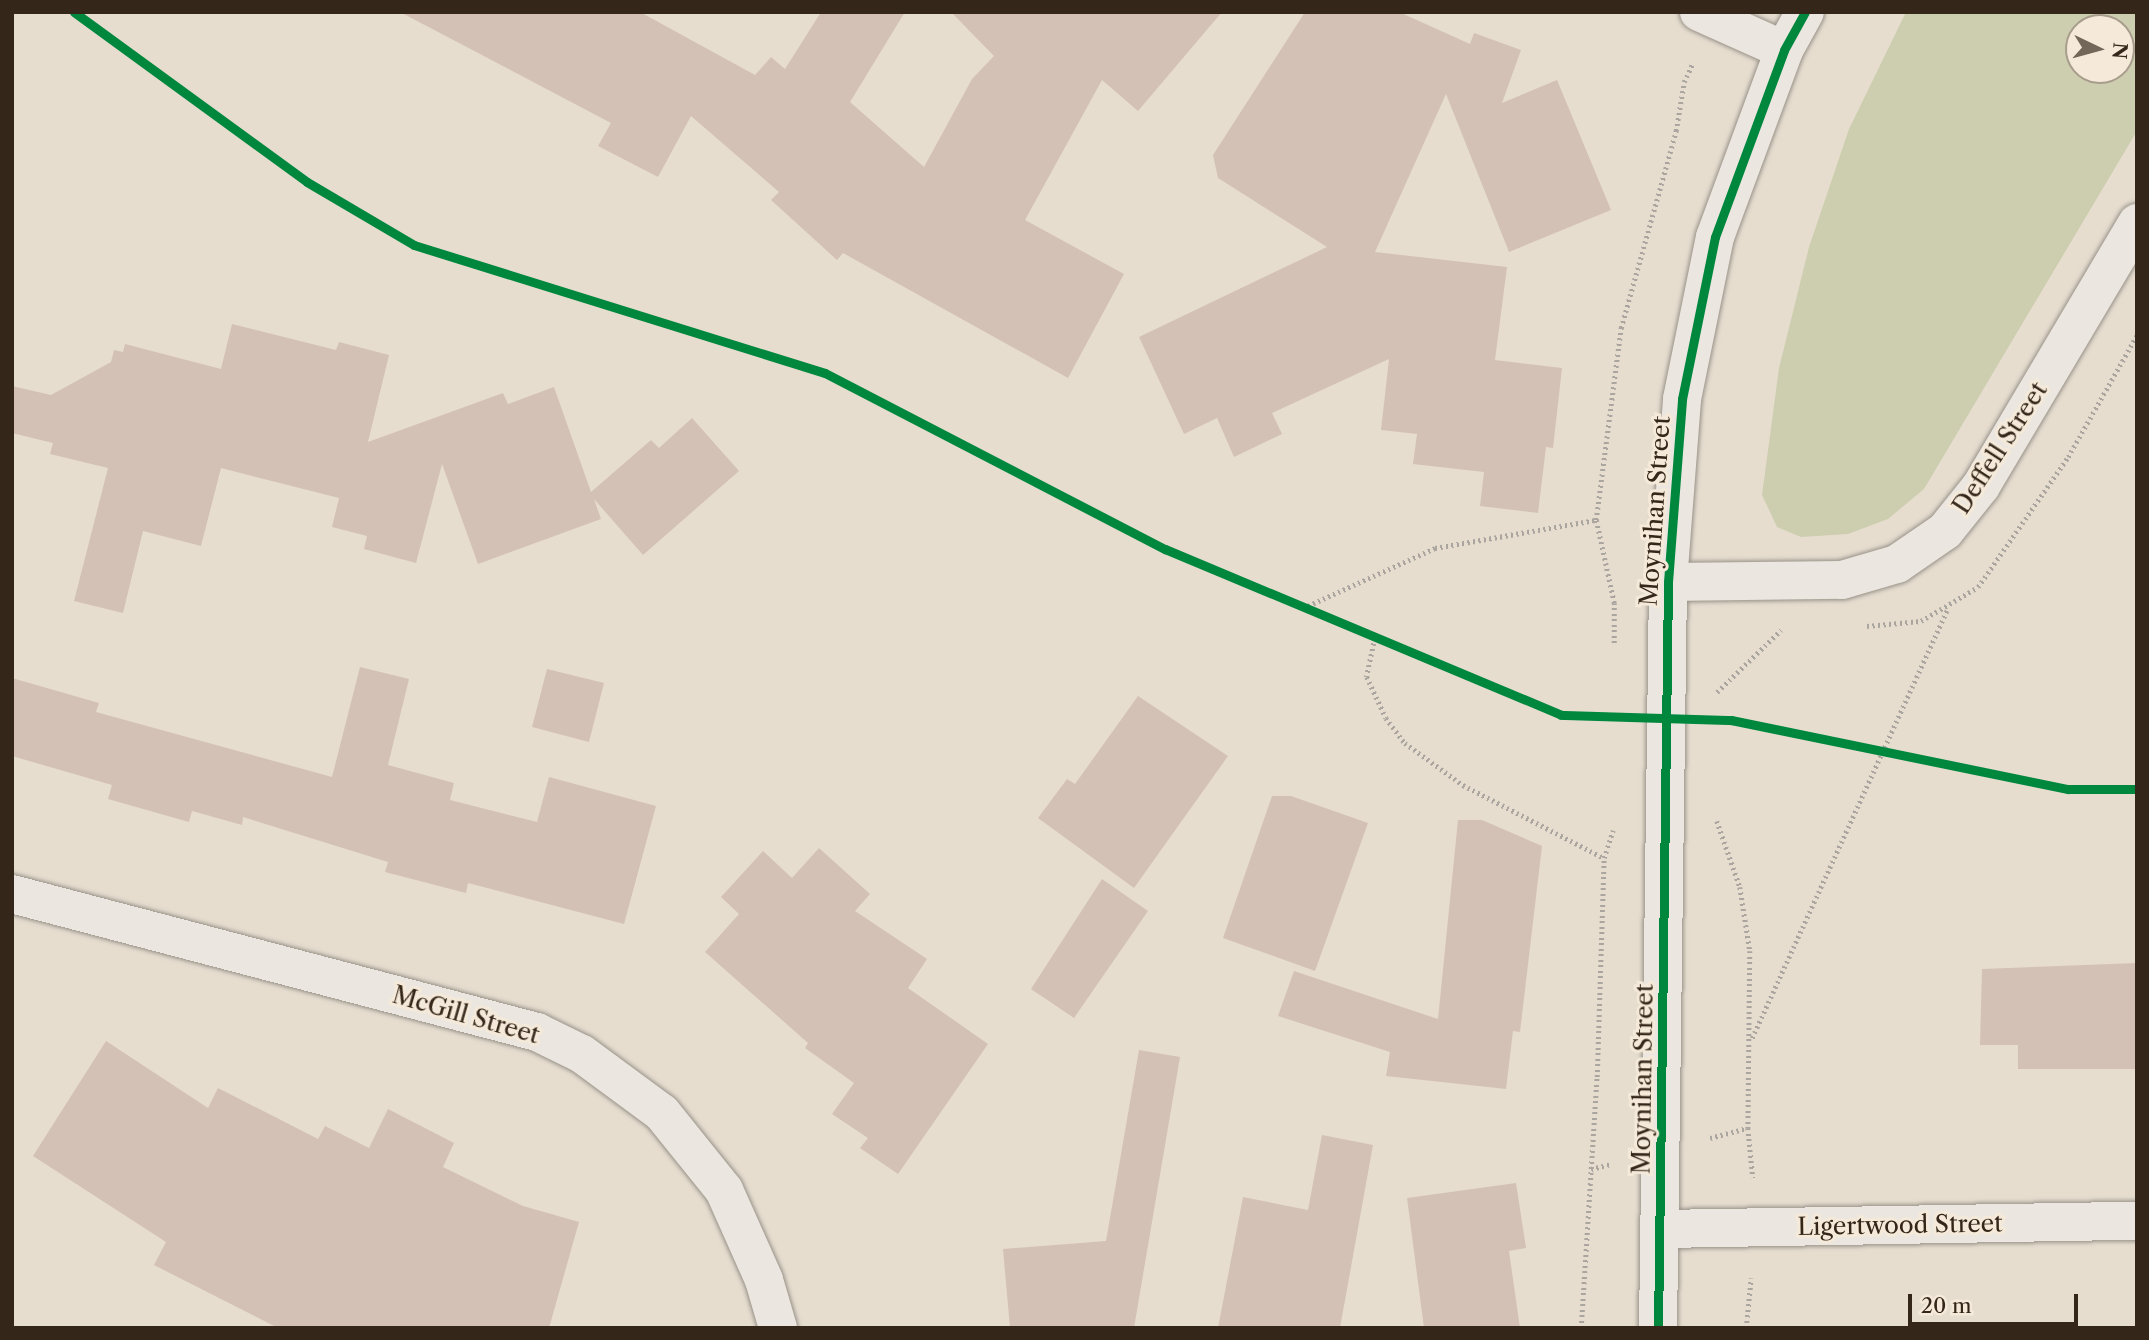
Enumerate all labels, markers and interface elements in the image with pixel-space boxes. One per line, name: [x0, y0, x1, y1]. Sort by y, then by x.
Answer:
north arrow: [2065, 14, 2135, 84]
text: N: [2107, 41, 2132, 60]
street label: Deffell Street: [1947, 377, 2053, 519]
street label: Moynihan Street: [1634, 415, 1676, 607]
street label: McGill Street: [389, 980, 543, 1050]
street label: Moynihan Street: [1627, 984, 1659, 1174]
street label: Ligertwood Street: [1797, 1209, 2003, 1241]
scale bar: [1911, 1280, 2081, 1324]
text: 20 m: [1921, 1293, 1972, 1318]

